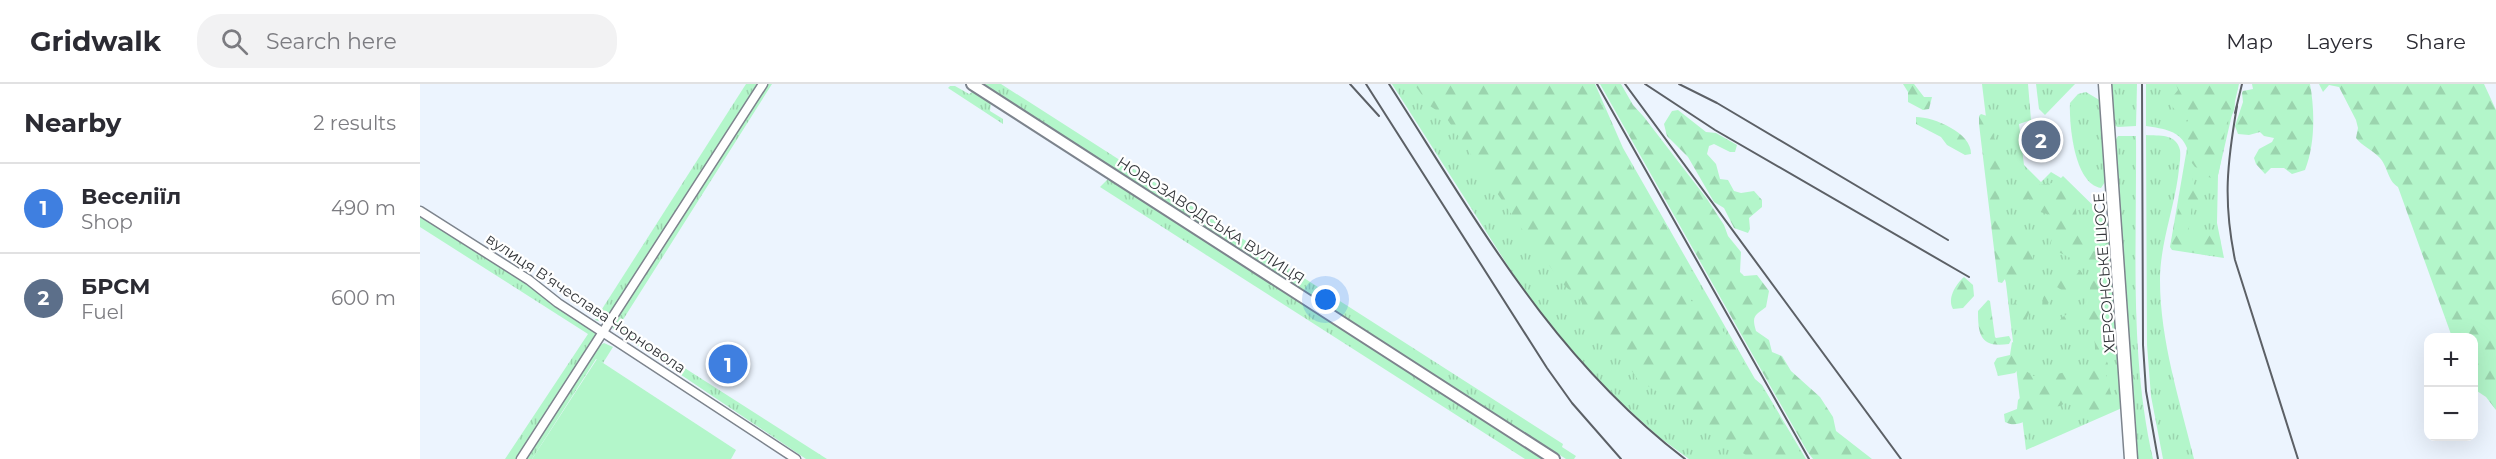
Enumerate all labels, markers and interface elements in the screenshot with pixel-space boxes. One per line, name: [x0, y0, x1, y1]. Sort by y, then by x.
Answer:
search box: [197, 14, 617, 68]
text: Gridwalk: [30, 24, 161, 58]
icon: search: [218, 25, 251, 58]
text: Search here: [266, 28, 397, 55]
text: Map: [2226, 29, 2273, 54]
text: Layers: [2306, 29, 2373, 54]
text: Share: [2406, 29, 2466, 54]
text: Nearby: [24, 107, 121, 139]
text: 2 results: [313, 111, 396, 135]
pin: 2: [2022, 118, 2060, 162]
street label: НОВОЗАВОДСЬКА ВУЛИЦЯ: [1114, 152, 1308, 288]
text: Веселіїл: [81, 183, 181, 210]
street label: ХЕРСОНСЬКЕ ШОСЕ: [2089, 192, 2119, 354]
text: 1: [40, 196, 47, 220]
text: 490 m: [331, 196, 396, 220]
text: Shop: [81, 210, 133, 234]
street label: вулиця Вʼячеслава Чорновола: [482, 229, 690, 377]
text: БРСМ: [81, 273, 150, 300]
your location: [1311, 285, 1340, 314]
text: 2: [38, 286, 49, 310]
text: 600 m: [331, 286, 396, 310]
text: Fuel: [81, 300, 124, 324]
map controls: [2424, 333, 2478, 441]
button: +: [2424, 333, 2478, 387]
pin: 1: [708, 342, 748, 386]
button: −: [2424, 387, 2478, 441]

